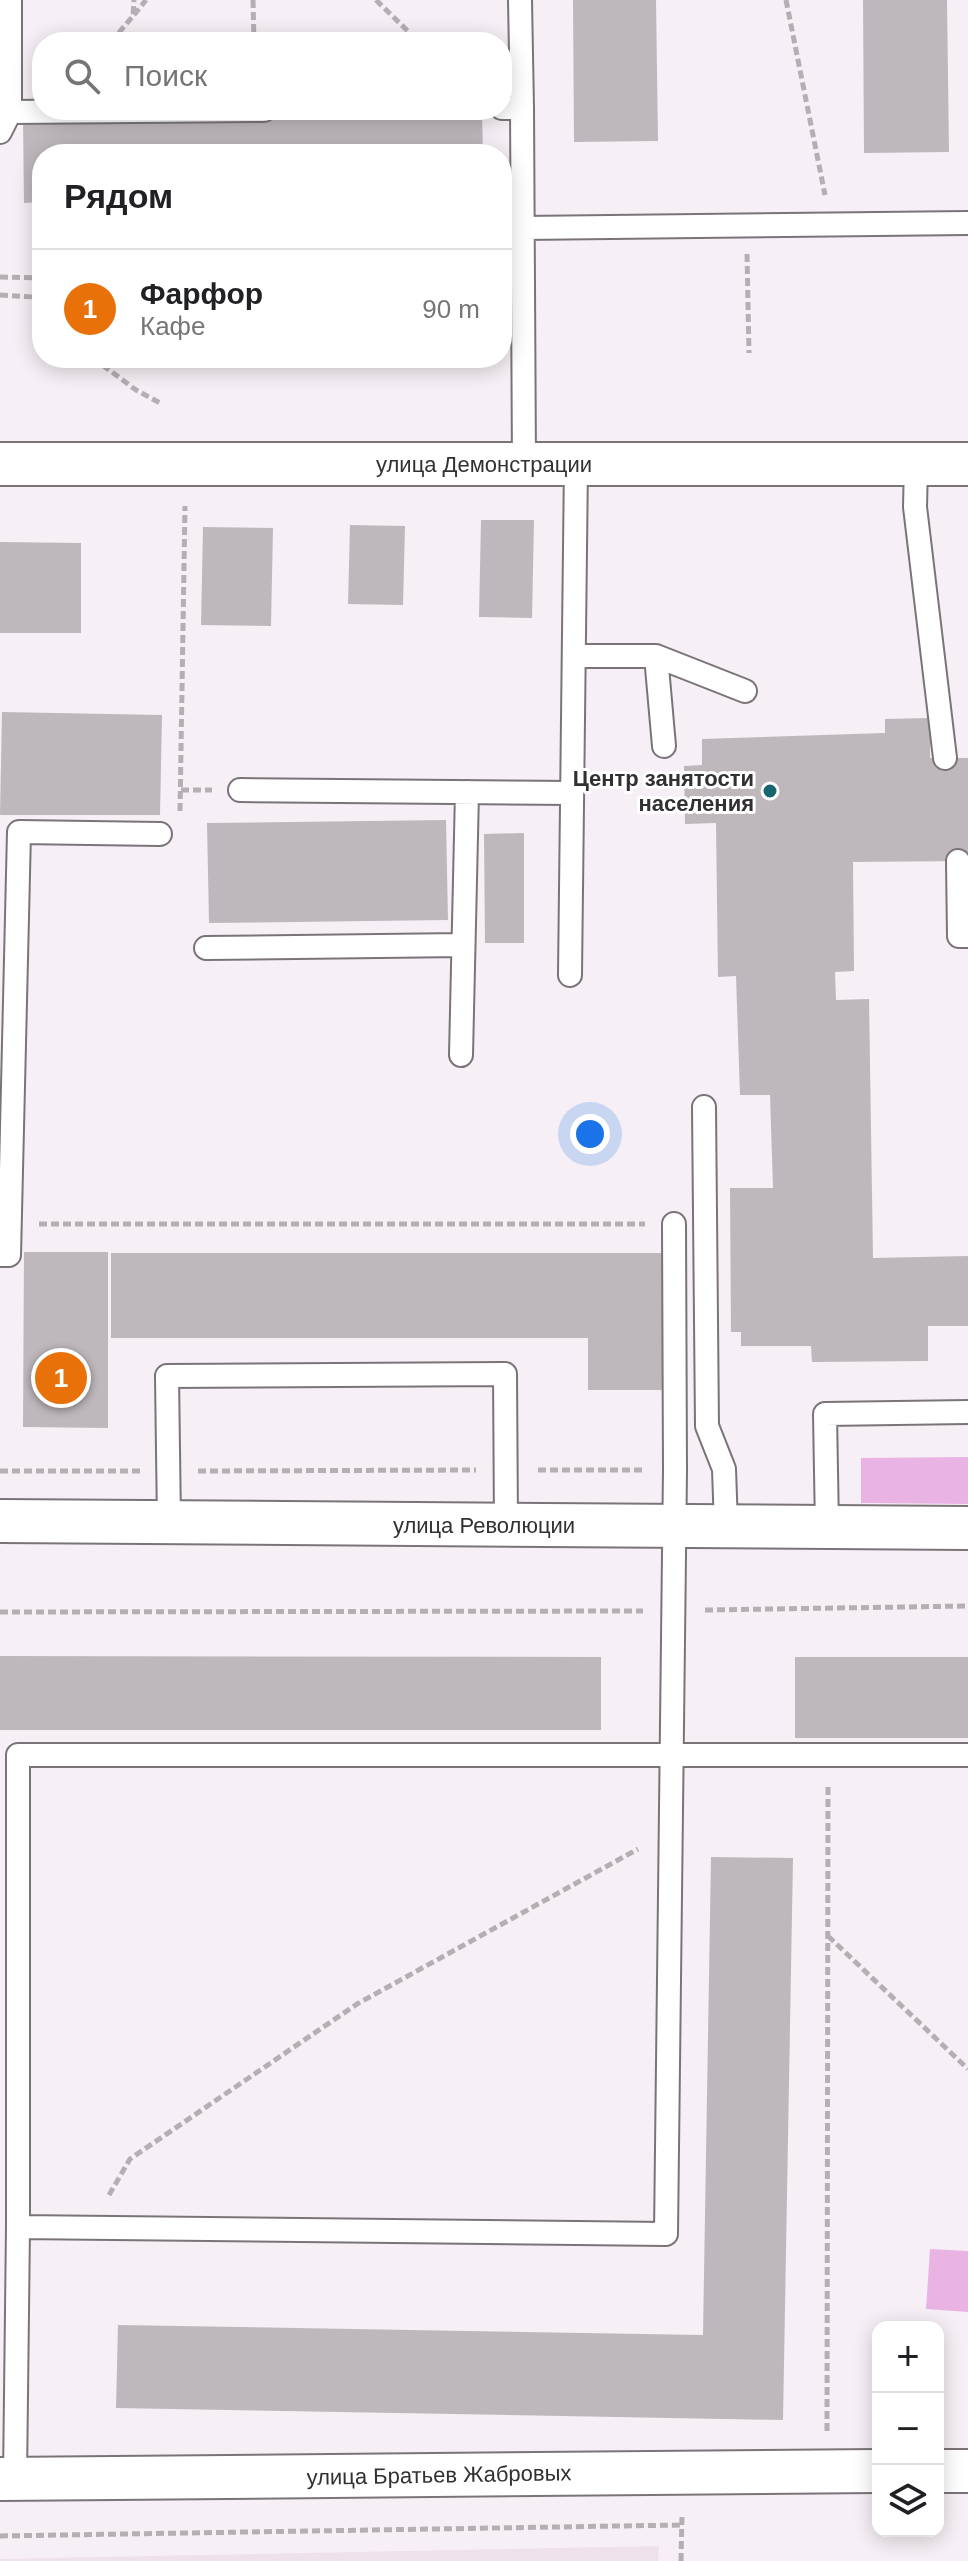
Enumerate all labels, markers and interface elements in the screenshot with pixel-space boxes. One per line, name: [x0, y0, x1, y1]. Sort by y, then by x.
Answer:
search box: [32, 32, 512, 120]
icon: search: [60, 54, 104, 98]
text: Поиск: [124, 59, 207, 92]
text: Рядом: [64, 177, 173, 215]
text: Фарфор: [140, 277, 263, 310]
text: 1: [83, 294, 97, 324]
text: 90 m: [422, 294, 480, 324]
text: Кафе: [140, 311, 205, 341]
street label: улица Демонстрации: [376, 452, 592, 477]
place label: Центр занятости населения: [573, 766, 754, 816]
marker: Центр занятости населения: [761, 782, 779, 800]
your location: [570, 1114, 610, 1154]
pin: 1: [35, 1348, 87, 1408]
street label: улица Революции: [393, 1513, 575, 1538]
map controls: [872, 2321, 944, 2537]
button: +: [872, 2321, 944, 2393]
button: −: [872, 2393, 944, 2465]
street label: улица Братьев Жабровых: [306, 2460, 572, 2490]
button: layers: [872, 2465, 944, 2537]

